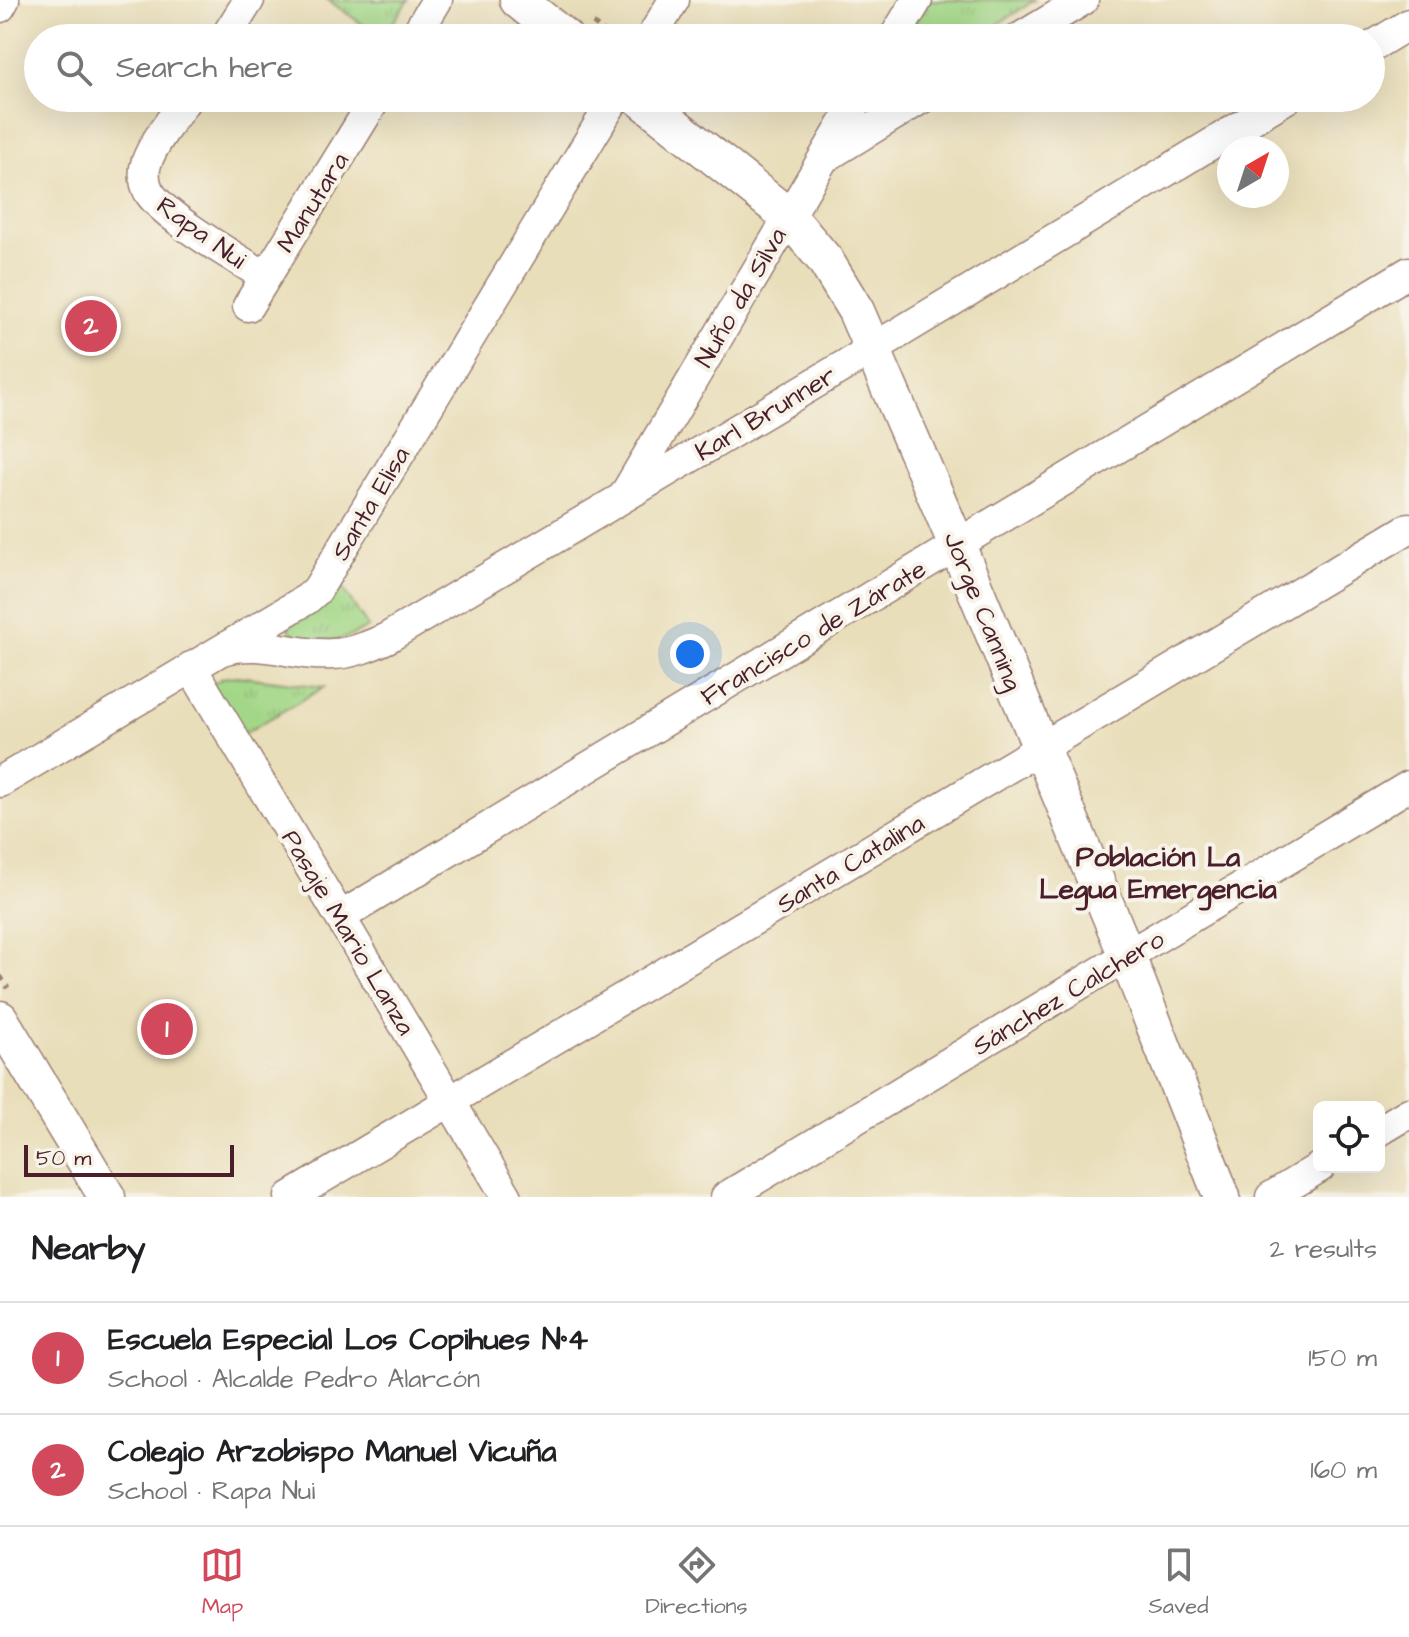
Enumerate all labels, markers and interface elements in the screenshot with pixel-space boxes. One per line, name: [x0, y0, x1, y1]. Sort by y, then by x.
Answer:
search box: [24, 24, 1385, 112]
icon: search: [52, 46, 96, 90]
text: Search here: [116, 47, 293, 89]
north arrow: [1217, 136, 1289, 208]
street label: Manutara: [268, 145, 358, 260]
street label: Rapa Nui: [149, 188, 254, 278]
street label: Nuño da Silva: [686, 221, 795, 374]
pin: 2: [65, 296, 117, 356]
street label: Karl Brunner: [688, 358, 843, 470]
street label: Santa Elisa: [323, 440, 419, 567]
street label: Jorge Canning: [933, 526, 1031, 697]
street label: Francisco de Zárate: [694, 551, 933, 714]
your location: [670, 634, 710, 674]
street label: Santa Catalina: [770, 805, 931, 922]
street label: Pasaje Mario Lanza: [273, 823, 424, 1042]
district label: Población La Legua Emergencia: [1039, 838, 1277, 911]
street label: Sánchez Calchero: [966, 921, 1171, 1064]
pin: 1: [141, 999, 193, 1059]
map controls: [1313, 1101, 1385, 1173]
button: locate: [1313, 1101, 1385, 1173]
scale bar: [24, 1141, 234, 1177]
text: 50 m: [36, 1143, 91, 1174]
text: Nearby: [32, 1225, 146, 1273]
text: 2 results: [1269, 1231, 1377, 1267]
text: Escuela Especial Los Copihues N°4: [108, 1319, 588, 1361]
text: 1: [56, 1340, 60, 1376]
text: 150 m: [1308, 1340, 1377, 1376]
text: School · Alcalde Pedro Alarcón: [108, 1361, 480, 1397]
text: Colegio Arzobispo Manuel Vicuña: [108, 1431, 557, 1473]
text: 2: [51, 1452, 65, 1488]
text: 160 m: [1310, 1452, 1377, 1488]
text: School · Rapa Nui: [108, 1473, 315, 1509]
tab: Map: [200, 1543, 244, 1622]
tab: Directions: [645, 1543, 748, 1622]
tab: Saved: [1149, 1543, 1209, 1622]

